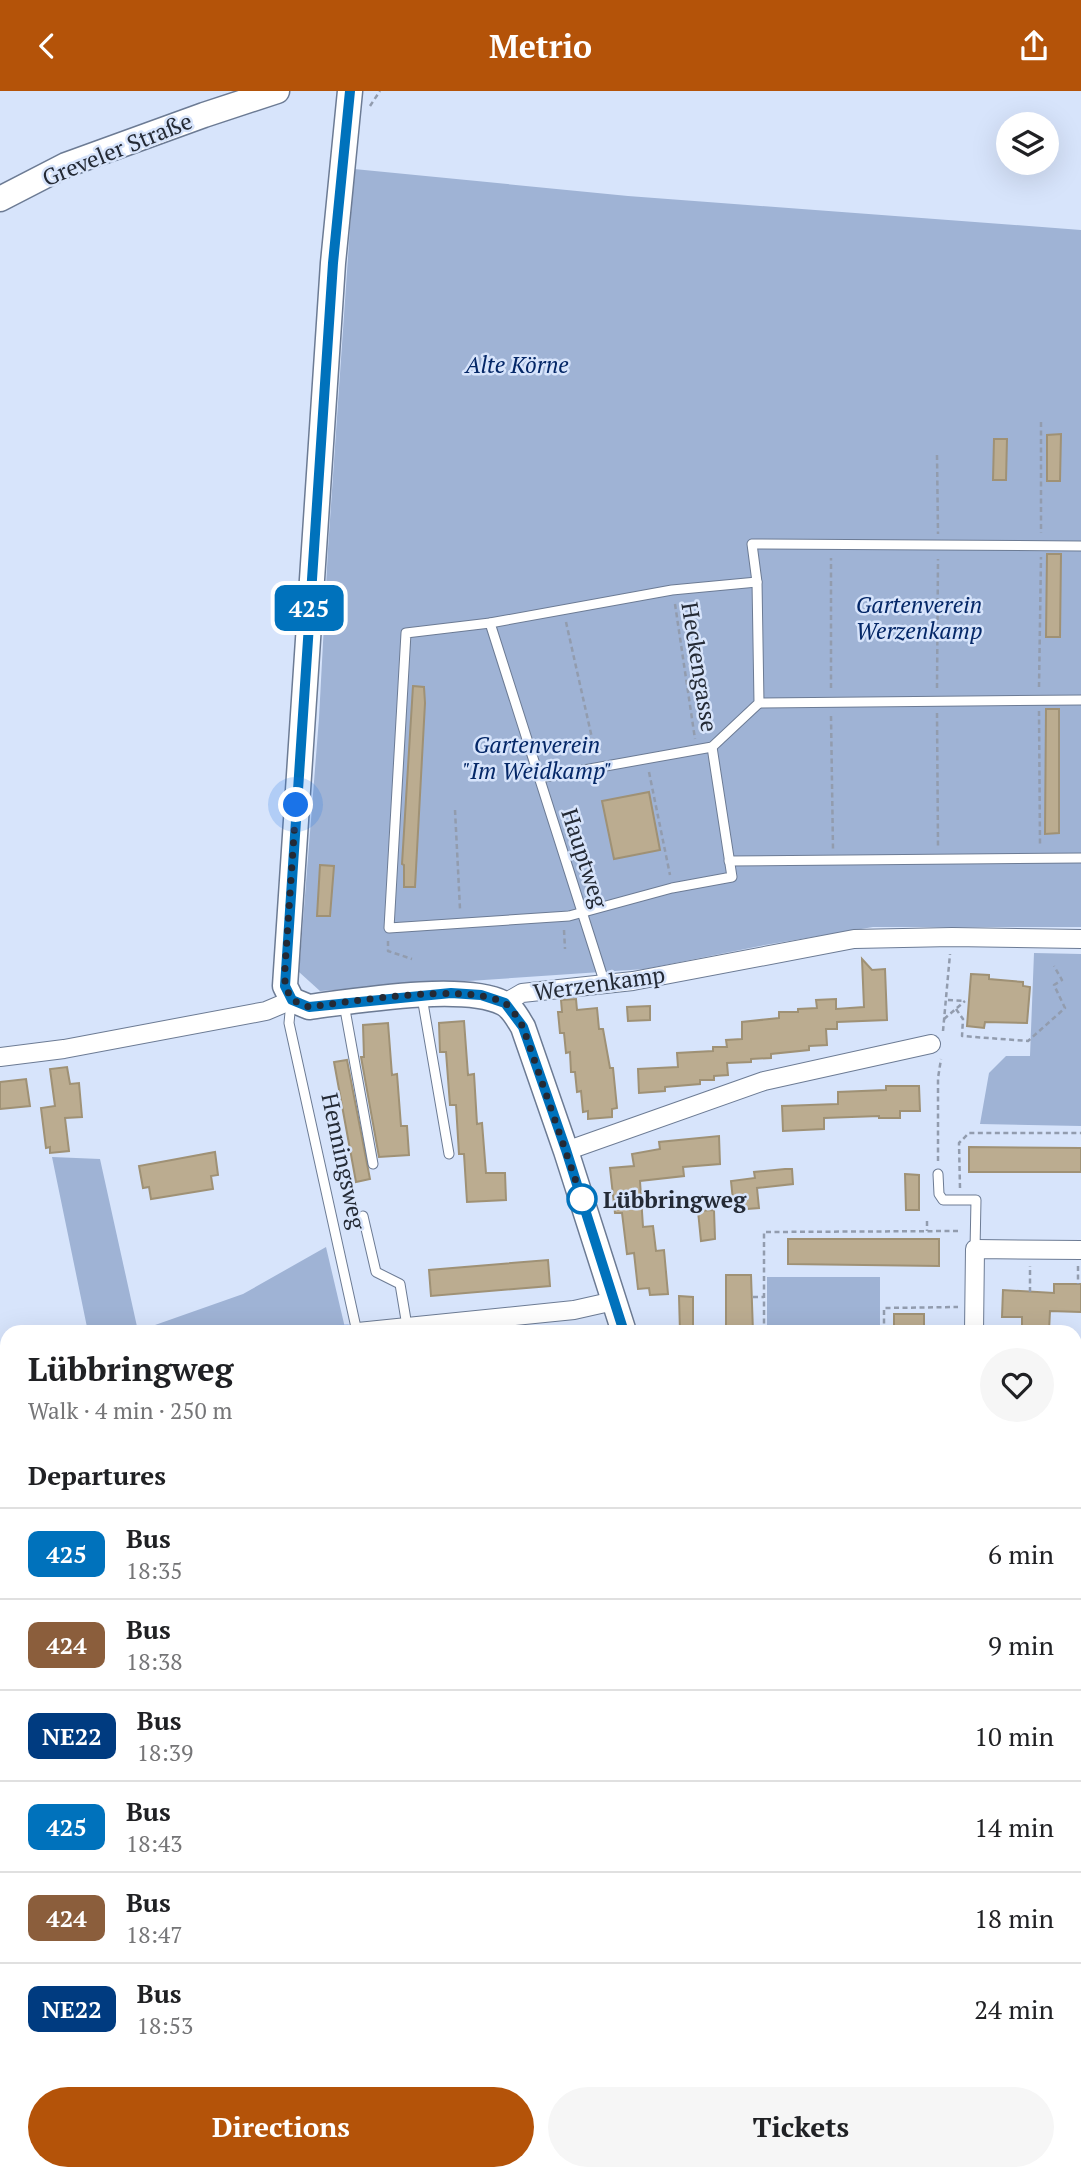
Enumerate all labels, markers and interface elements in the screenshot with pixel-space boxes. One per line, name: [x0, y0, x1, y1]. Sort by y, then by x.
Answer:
text: Metrio: [489, 25, 592, 67]
icon: back: [28, 27, 66, 65]
icon: share: [1015, 27, 1053, 65]
street label: Greveler Straße: [37, 105, 197, 193]
map controls: [996, 112, 1059, 175]
button: layers: [996, 112, 1059, 175]
park label: Alte Körne: [463, 349, 569, 380]
line badge: 425: [269, 585, 349, 631]
park label: Gartenverein Werzenkamp: [856, 589, 982, 646]
text: 425: [289, 592, 329, 624]
street label: Heckengasse: [674, 600, 726, 734]
park label: Gartenverein "Im Weidkamp": [462, 729, 612, 786]
your location: [278, 787, 313, 822]
street label: Hauptweg: [554, 804, 616, 913]
street label: Werzenkamp: [531, 958, 667, 1008]
street label: Henningsweg: [314, 1090, 374, 1233]
marker: Lübbringweg: [567, 1184, 597, 1214]
place label: Lübbringweg: [603, 1184, 747, 1215]
text: Lübbringweg: [28, 1347, 233, 1390]
button: heart: [980, 1348, 1054, 1422]
text: Walk · 4 min · 250 m: [28, 1395, 232, 1426]
text: Departures: [28, 1458, 166, 1492]
text: Bus: [126, 1521, 171, 1555]
text: 6 min: [988, 1537, 1054, 1571]
text: 425: [46, 1538, 87, 1570]
text: 18:35: [126, 1555, 183, 1586]
text: Bus: [126, 1612, 171, 1646]
text: 9 min: [988, 1628, 1054, 1662]
text: 424: [46, 1629, 87, 1661]
text: 18:38: [126, 1646, 183, 1677]
text: Bus: [137, 1703, 182, 1737]
text: 10 min: [974, 1719, 1054, 1753]
text: NE22: [42, 1720, 102, 1752]
text: 18:39: [137, 1737, 193, 1768]
text: Bus: [126, 1794, 171, 1828]
text: 14 min: [974, 1810, 1054, 1844]
text: 425: [46, 1811, 87, 1843]
text: 18:43: [126, 1828, 183, 1859]
text: Bus: [126, 1885, 171, 1919]
text: 18 min: [974, 1901, 1054, 1935]
text: 424: [46, 1902, 87, 1934]
text: 18:47: [126, 1919, 183, 1950]
text: Bus: [137, 1976, 182, 2010]
text: 24 min: [974, 1992, 1054, 2026]
text: NE22: [42, 1993, 102, 2025]
text: 18:53: [137, 2010, 193, 2041]
button: Directions: [28, 2087, 534, 2167]
button: Tickets: [548, 2087, 1054, 2167]

